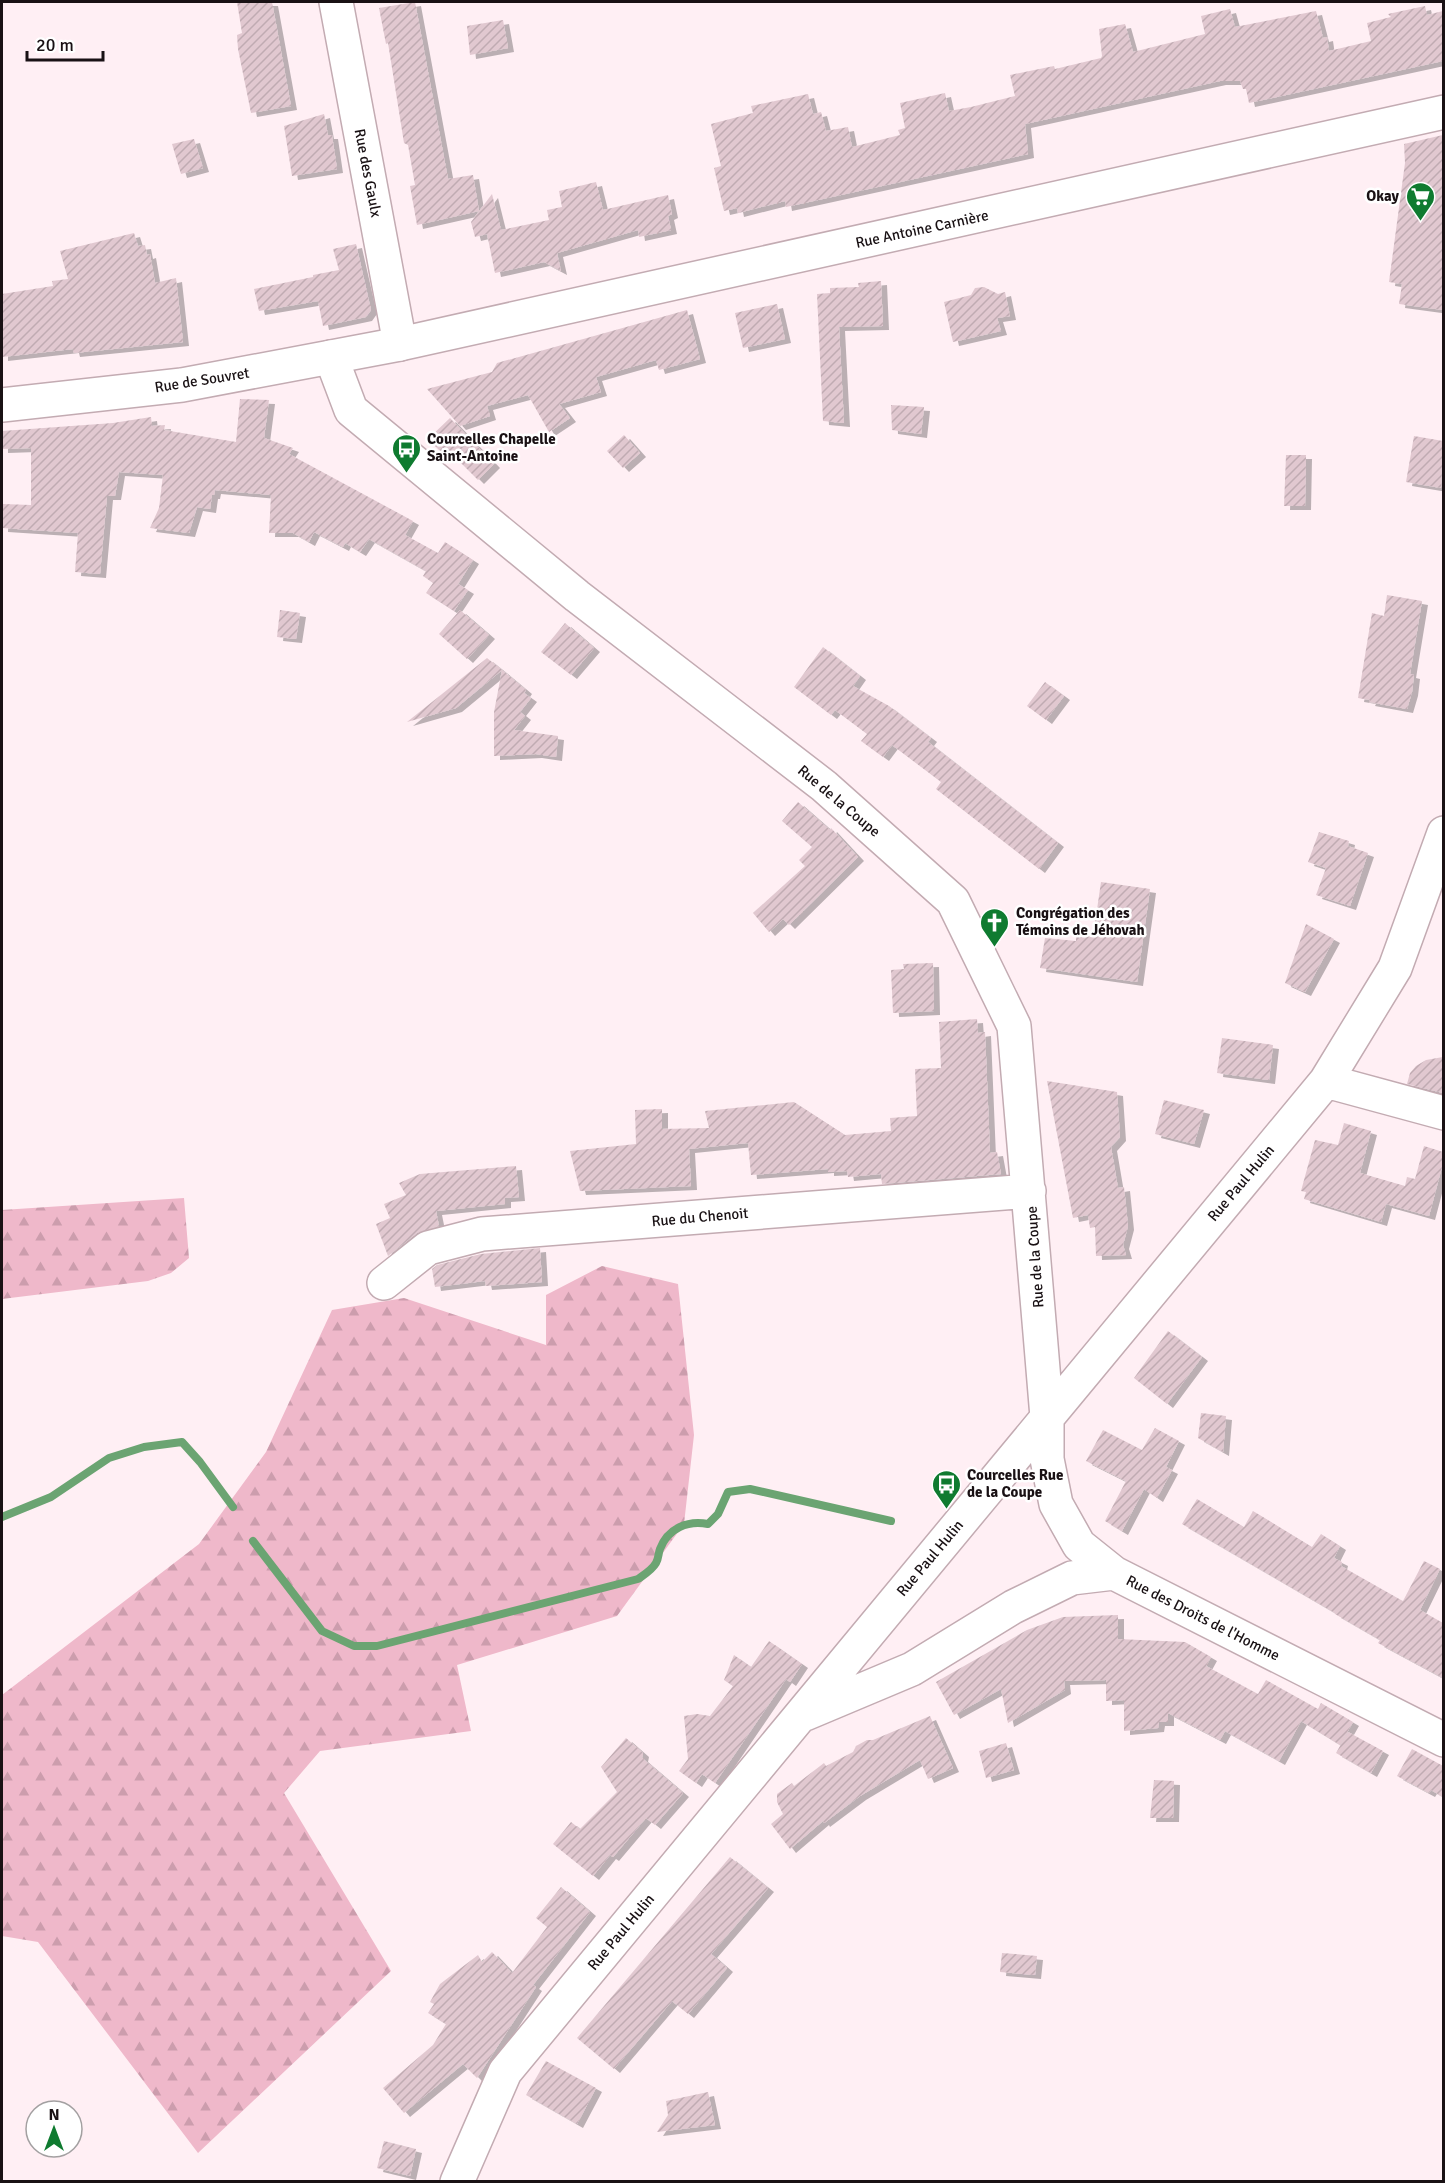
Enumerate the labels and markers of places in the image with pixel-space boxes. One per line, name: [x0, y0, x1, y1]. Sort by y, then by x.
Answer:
supermarket icon: Okay: [1404, 180, 1436, 222]
place label: Okay: [1366, 187, 1400, 205]
place label: Courcelles Chapelle Saint-Antoine: [427, 430, 556, 465]
bus stop icon: Courcelles Chapelle Saint-Antoine: [390, 432, 422, 474]
place label: Congrégation des Témoins de Jéhovah: [1016, 904, 1145, 939]
church icon: Congrégation des Témoins de Jéhovah: [979, 906, 1011, 948]
place label: Courcelles Rue de la Coupe: [967, 1466, 1063, 1501]
bus stop icon: Courcelles Rue de la Coupe: [930, 1468, 962, 1510]

